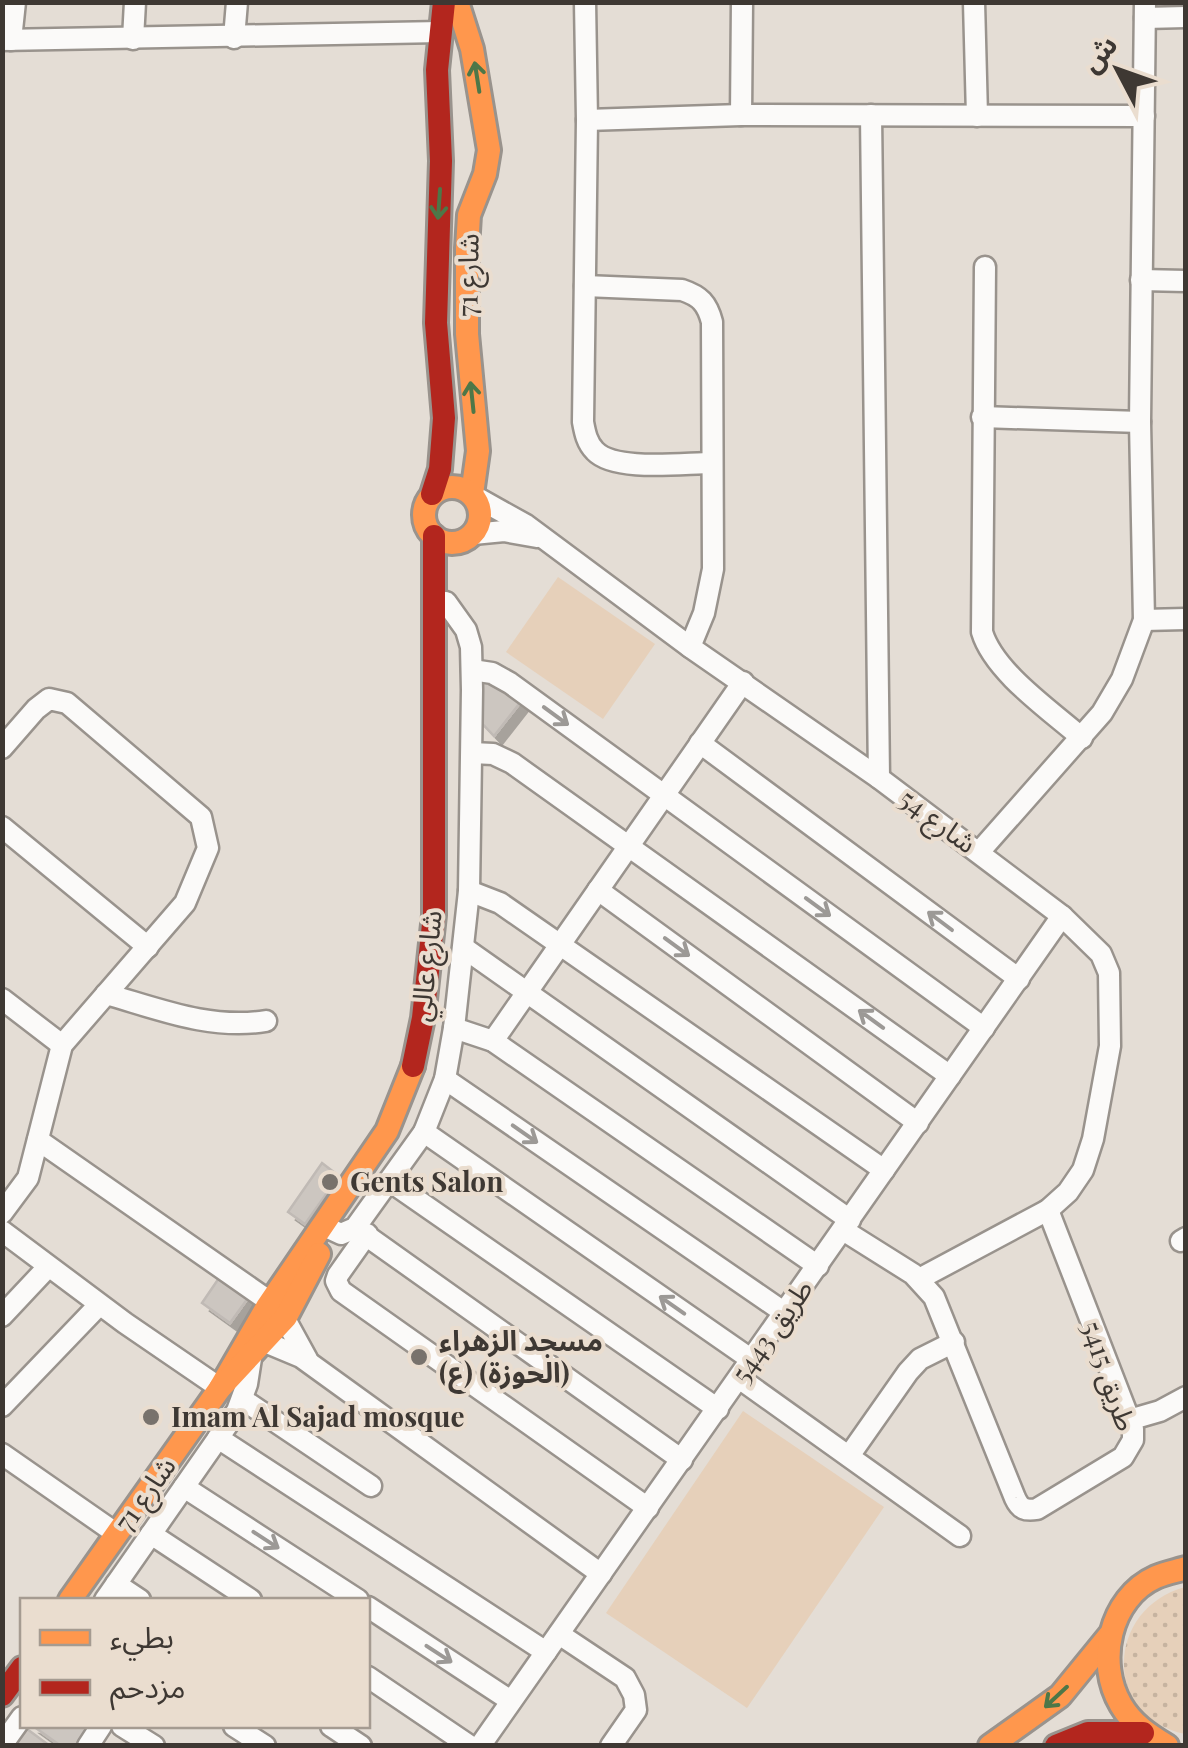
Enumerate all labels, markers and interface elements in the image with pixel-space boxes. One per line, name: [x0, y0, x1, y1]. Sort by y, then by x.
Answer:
north arrow: [1068, 20, 1168, 120]
text: ش: [1071, 26, 1125, 79]
one-way arrow: [467, 61, 485, 93]
one-way arrow: [429, 188, 448, 220]
street label: شارع 71: [447, 233, 490, 317]
one-way arrow: [462, 382, 481, 414]
one-way arrow: [541, 705, 569, 726]
street label: شارع 54: [890, 779, 985, 864]
one-way arrow: [804, 897, 831, 918]
street label: شارع عالي: [400, 908, 453, 1024]
one-way arrow: [927, 911, 954, 932]
one-way arrow: [662, 937, 690, 958]
one-way arrow: [858, 1009, 885, 1030]
one-way arrow: [511, 1123, 539, 1144]
place label: Gents Salon: [350, 1162, 503, 1199]
marker: Gents Salon: [319, 1171, 341, 1193]
street label: طريق 5443: [722, 1271, 821, 1390]
one-way arrow: [658, 1295, 686, 1316]
street label: طريق 5415: [1073, 1315, 1147, 1436]
place label: مسجد الزهراء (ع) (الحوزة): [439, 1321, 603, 1394]
marker: مسجد الزهراء (ع) (الحوزة): [408, 1346, 430, 1368]
place label: Imam Al Sajad mosque: [171, 1397, 465, 1434]
marker: Imam Al Sajad mosque: [140, 1406, 162, 1428]
street label: شارع 71: [105, 1448, 186, 1540]
one-way arrow: [251, 1530, 279, 1551]
legend: [20, 1598, 370, 1728]
text: بطيء: [110, 1616, 174, 1661]
one-way arrow: [425, 1643, 453, 1664]
text: مزدحم: [110, 1666, 186, 1711]
one-way arrow: [1044, 1685, 1069, 1708]

